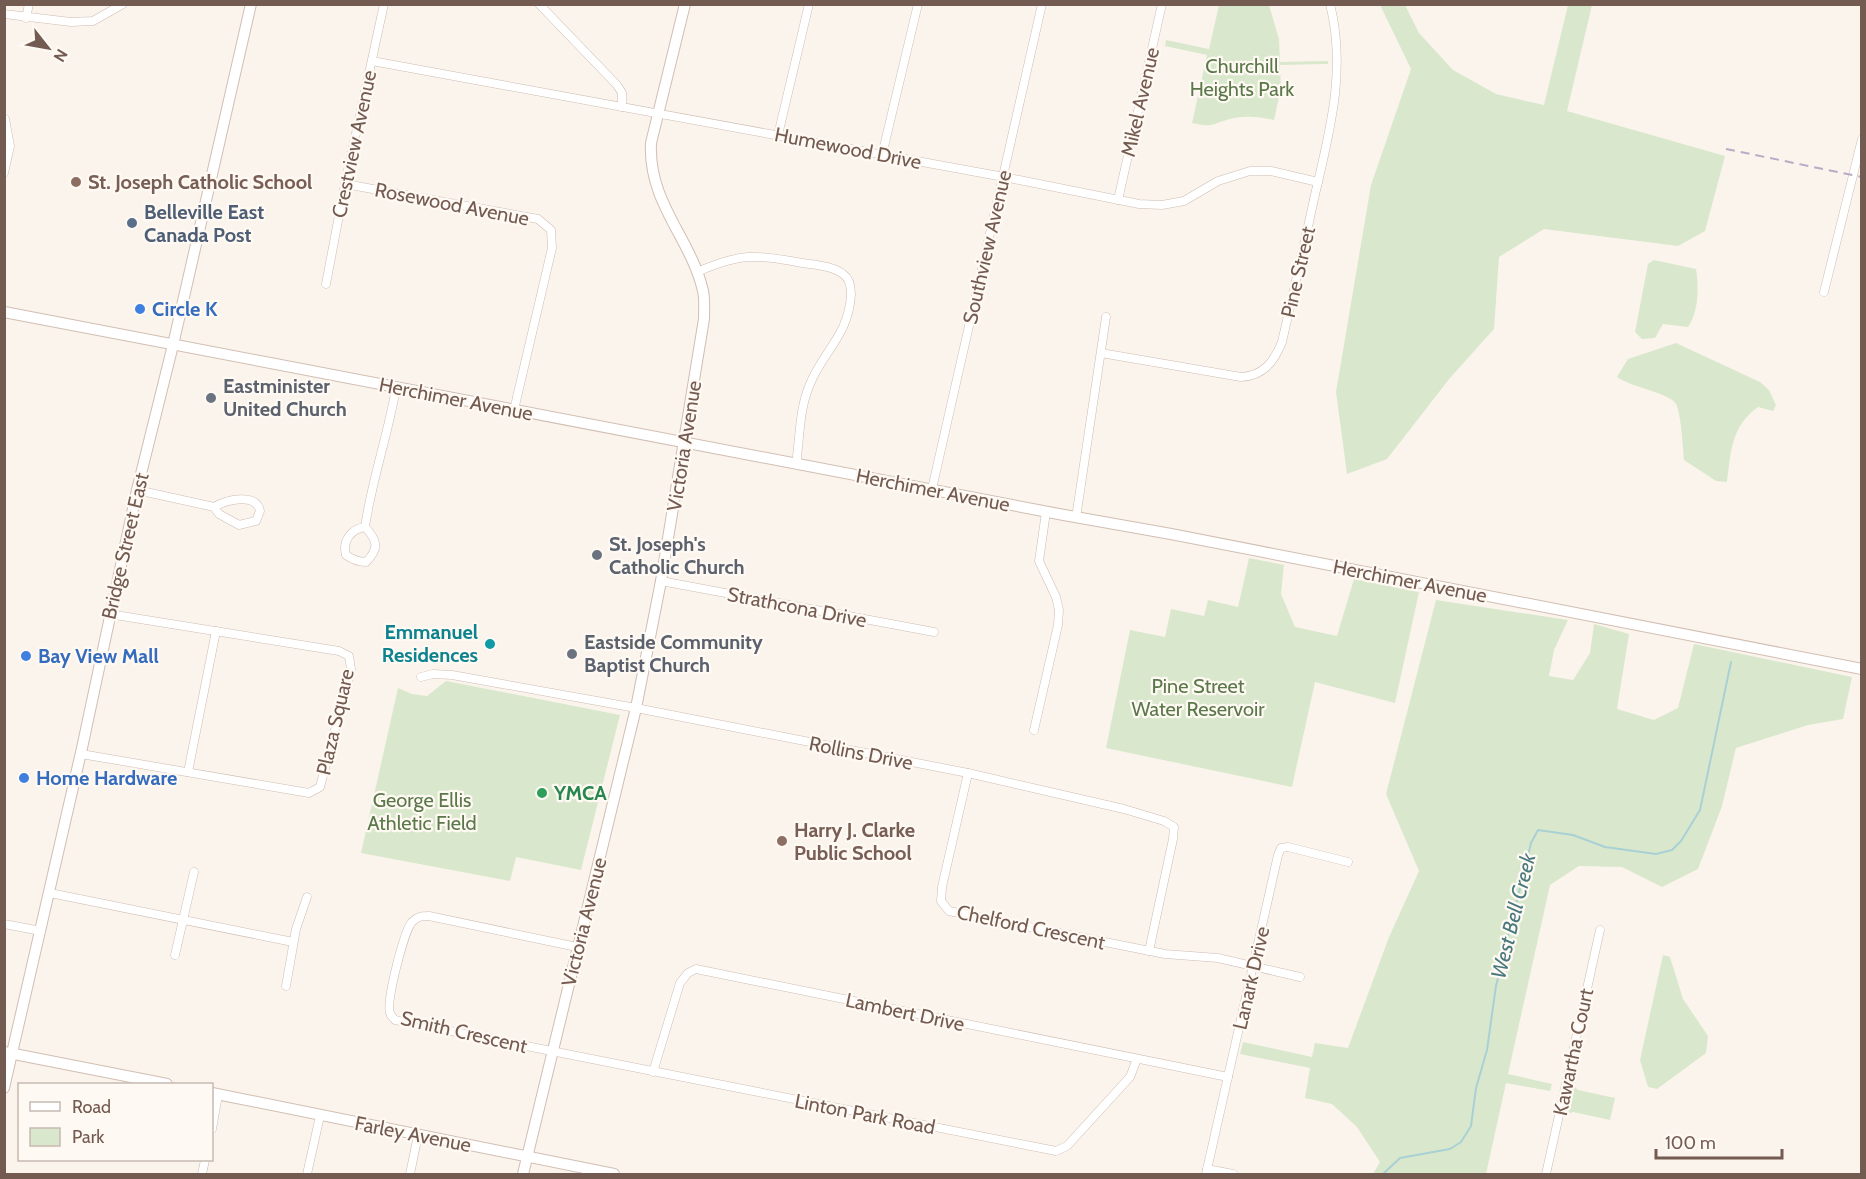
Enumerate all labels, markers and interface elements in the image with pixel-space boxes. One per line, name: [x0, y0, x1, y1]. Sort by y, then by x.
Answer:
north arrow: [18, 18, 78, 78]
street label: Mikel Avenue: [1116, 45, 1164, 159]
text: N: [49, 46, 71, 65]
park label: Churchill Heights Park: [1190, 54, 1294, 101]
street label: Crestview Avenue: [327, 68, 381, 220]
street label: Humewood Drive: [773, 122, 923, 174]
street label: Southview Avenue: [958, 168, 1016, 326]
place label: St. Joseph Catholic School: [88, 170, 312, 194]
marker: St. Joseph Catholic School: [69, 175, 83, 189]
street label: Rosewood Avenue: [373, 177, 531, 231]
place label: Belleville East Canada Post: [144, 200, 264, 247]
marker: Belleville East Canada Post: [125, 216, 139, 230]
street label: Pine Street: [1276, 224, 1320, 320]
place label: Circle K: [152, 297, 218, 321]
marker: Circle K: [133, 302, 147, 316]
street label: Herchimer Avenue: [377, 372, 535, 426]
place label: Eastminister United Church: [223, 374, 347, 421]
street label: Victoria Avenue: [662, 379, 706, 513]
marker: Eastminister United Church: [204, 391, 218, 405]
street label: Herchimer Avenue: [854, 463, 1012, 517]
street label: Bridge Street East: [96, 470, 154, 622]
place label: St. Joseph's Catholic Church: [609, 532, 745, 579]
marker: St. Joseph's Catholic Church: [590, 548, 604, 562]
street label: Herchimer Avenue: [1331, 554, 1489, 608]
street label: Strathcona Drive: [725, 582, 869, 632]
place label: Emmanuel Residences: [382, 620, 478, 667]
place label: Eastside Community Baptist Church: [584, 630, 763, 677]
marker: Emmanuel Residences: [483, 637, 497, 651]
place label: Bay View Mall: [38, 644, 159, 668]
marker: Eastside Community Baptist Church: [565, 647, 579, 661]
marker: Bay View Mall: [19, 649, 33, 663]
street label: Plaza Square: [311, 666, 359, 778]
park label: Pine Street Water Reservoir: [1131, 674, 1265, 721]
street label: Rollins Drive: [807, 731, 915, 775]
place label: Home Hardware: [36, 766, 177, 790]
marker: Home Hardware: [17, 771, 31, 785]
place label: YMCA: [553, 781, 607, 805]
marker: YMCA: [535, 786, 549, 800]
park label: George Ellis Athletic Field: [367, 788, 477, 835]
place label: Harry J. Clarke Public School: [794, 818, 915, 865]
marker: Harry J. Clarke Public School: [775, 834, 789, 848]
water label: West Bell Creek: [1485, 850, 1541, 981]
street label: Victoria Avenue: [556, 855, 612, 989]
street label: Chelford Crescent: [955, 900, 1108, 954]
street label: Lanark Drive: [1227, 924, 1275, 1032]
street label: Kawartha Court: [1548, 986, 1598, 1118]
street label: Lambert Drive: [843, 988, 967, 1036]
street label: Smith Crescent: [398, 1006, 530, 1058]
legend: [18, 1083, 213, 1161]
street label: Linton Park Road: [793, 1089, 937, 1139]
text: Road: [72, 1096, 111, 1118]
street label: Farley Avenue: [353, 1111, 473, 1157]
scale bar: [1656, 1122, 1782, 1160]
text: Park: [72, 1126, 105, 1148]
text: 100 m: [1665, 1132, 1716, 1154]

